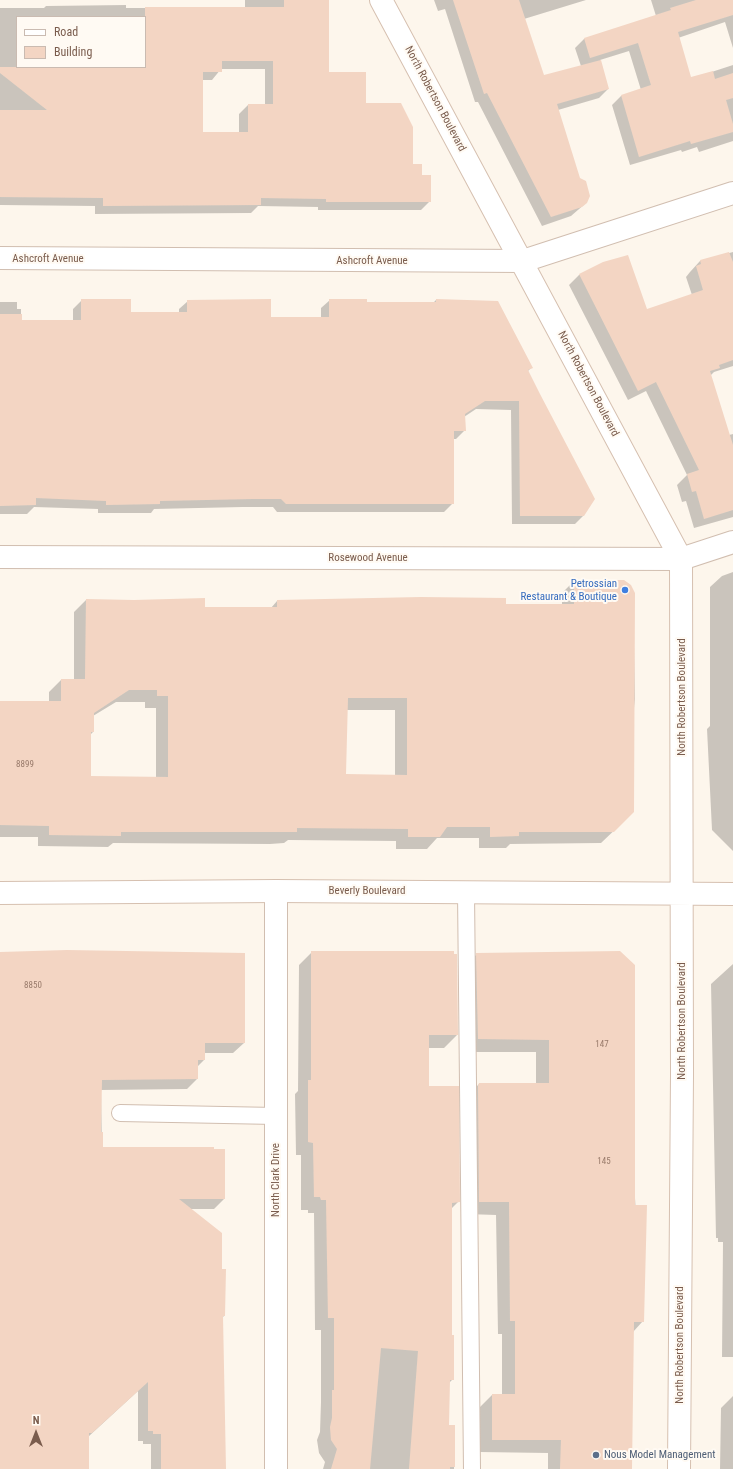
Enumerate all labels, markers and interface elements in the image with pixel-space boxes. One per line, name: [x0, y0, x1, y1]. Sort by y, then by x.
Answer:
legend: [16, 16, 146, 68]
text: Road: [54, 25, 78, 39]
street label: North Robertson Boulevard: [402, 44, 468, 154]
text: Building: [54, 45, 92, 59]
street label: Ashcroft Avenue: [12, 252, 84, 266]
street label: Ashcroft Avenue: [336, 254, 408, 268]
street label: North Robertson Boulevard: [555, 329, 621, 439]
street label: Rosewood Avenue: [328, 551, 408, 565]
place label: Petrossian Restaurant & Boutique: [521, 577, 617, 603]
marker: Petrossian Restaurant & Boutique: [620, 585, 630, 595]
street label: North Robertson Boulevard: [675, 638, 689, 756]
house number: 8899: [16, 760, 34, 770]
street label: Beverly Boulevard: [329, 884, 405, 898]
street label: North Robertson Boulevard: [675, 962, 689, 1080]
house number: 8850: [24, 981, 42, 991]
house number: 147: [595, 1040, 609, 1050]
street label: North Clark Drive: [269, 1143, 283, 1217]
house number: 145: [597, 1157, 611, 1167]
street label: North Robertson Boulevard: [673, 1286, 687, 1404]
north arrow: [16, 1413, 56, 1453]
text: N: [33, 1414, 39, 1427]
place label: Nous Model Management: [604, 1448, 715, 1462]
marker: Nous Model Management: [591, 1450, 601, 1460]

